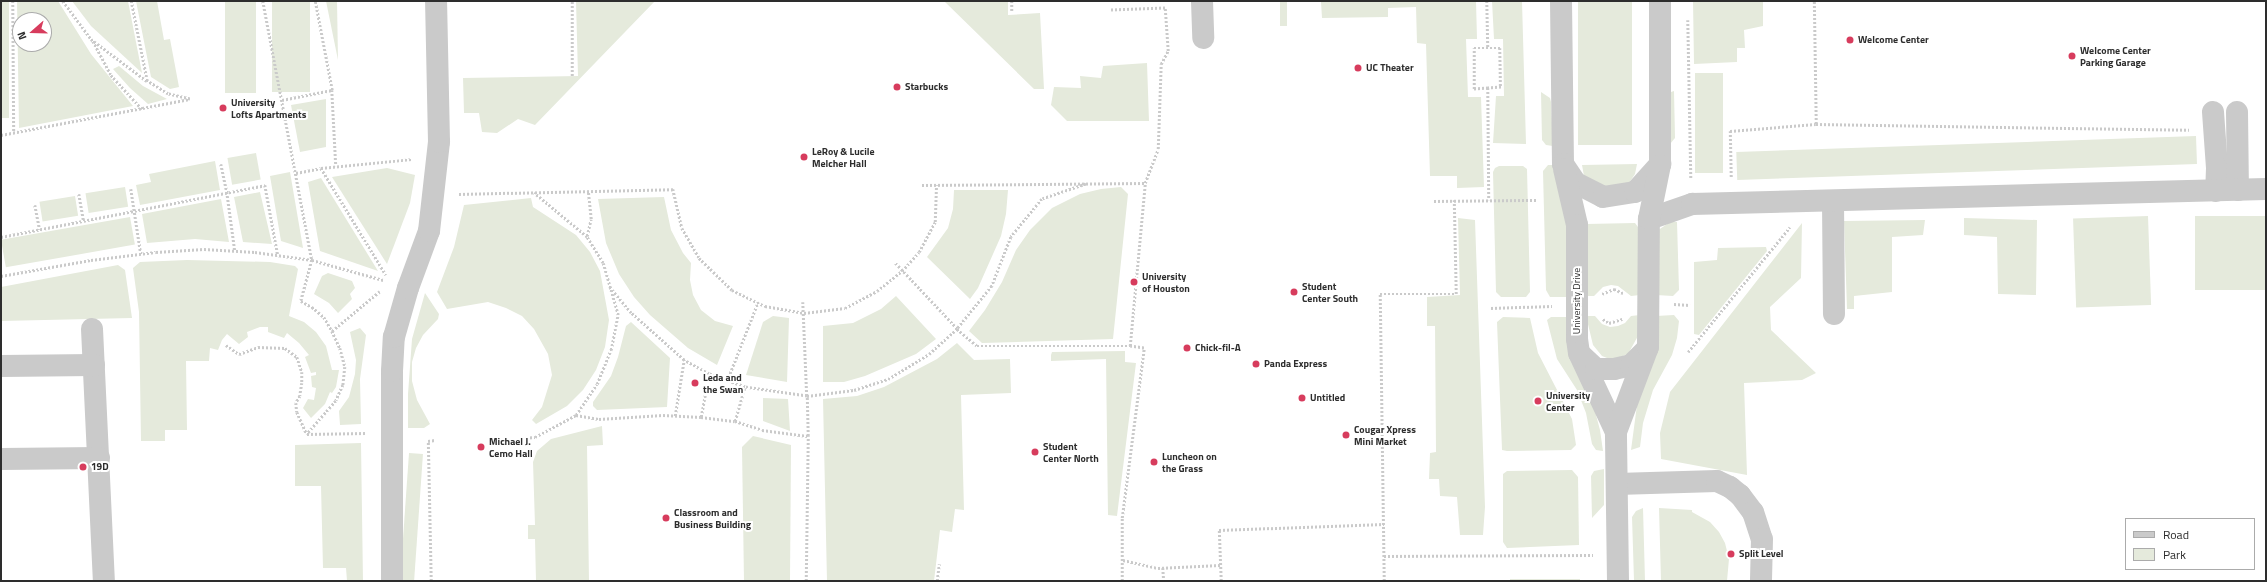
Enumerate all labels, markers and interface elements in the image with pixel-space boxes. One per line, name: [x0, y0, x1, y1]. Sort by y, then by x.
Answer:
north arrow: [12, 12, 52, 52]
text: N: [13, 29, 30, 42]
place label: Welcome Center: [1858, 34, 1929, 46]
marker: Welcome Center: [1845, 35, 1855, 45]
place label: Welcome Center Parking Garage: [2080, 44, 2151, 68]
marker: Welcome Center Parking Garage: [2067, 51, 2077, 61]
place label: UC Theater: [1366, 62, 1414, 74]
marker: UC Theater: [1353, 63, 1363, 73]
place label: Starbucks: [905, 81, 948, 93]
marker: Starbucks: [892, 82, 902, 92]
place label: University Lofts Apartments: [231, 96, 306, 120]
marker: University Lofts Apartments: [218, 103, 228, 113]
place label: LeRoy & Lucile Melcher Hall: [812, 145, 875, 168]
marker: LeRoy & Lucile Melcher Hall: [799, 152, 809, 162]
street label: University Drive: [1571, 268, 1583, 334]
place label: University of Houston: [1142, 270, 1190, 294]
marker: University of Houston: [1129, 277, 1139, 287]
place label: Student Center South: [1302, 280, 1358, 304]
marker: Student Center South: [1289, 287, 1299, 297]
place label: Chick-fil-A: [1195, 342, 1241, 354]
marker: Chick-fil-A: [1182, 343, 1192, 353]
place label: Panda Express: [1264, 358, 1327, 370]
marker: Panda Express: [1251, 359, 1261, 369]
place label: Leda and the Swan: [703, 371, 743, 394]
marker: Leda and the Swan: [690, 378, 700, 388]
place label: University Center: [1546, 389, 1590, 412]
place label: Untitled: [1310, 392, 1345, 404]
marker: Untitled: [1297, 393, 1307, 403]
marker: University Center: [1533, 396, 1543, 406]
place label: Cougar Xpress Mini Market: [1354, 423, 1416, 446]
marker: Cougar Xpress Mini Market: [1341, 430, 1351, 440]
place label: Michael J. Cemo Hall: [489, 435, 533, 458]
place label: Student Center North: [1043, 440, 1099, 464]
marker: Michael J. Cemo Hall: [476, 442, 486, 452]
marker: Student Center North: [1030, 447, 1040, 457]
place label: Luncheon on the Grass: [1162, 450, 1217, 474]
marker: Luncheon on the Grass: [1149, 457, 1159, 467]
place label: 19D: [91, 461, 109, 473]
marker: 19D: [78, 462, 88, 472]
place label: Classroom and Business Building: [674, 506, 751, 530]
marker: Classroom and Business Building: [661, 513, 671, 523]
legend: [2125, 518, 2255, 570]
text: Road: [2163, 525, 2189, 544]
text: Park: [2163, 545, 2186, 564]
place label: Split Level: [1739, 548, 1783, 560]
marker: Split Level: [1726, 549, 1736, 559]

